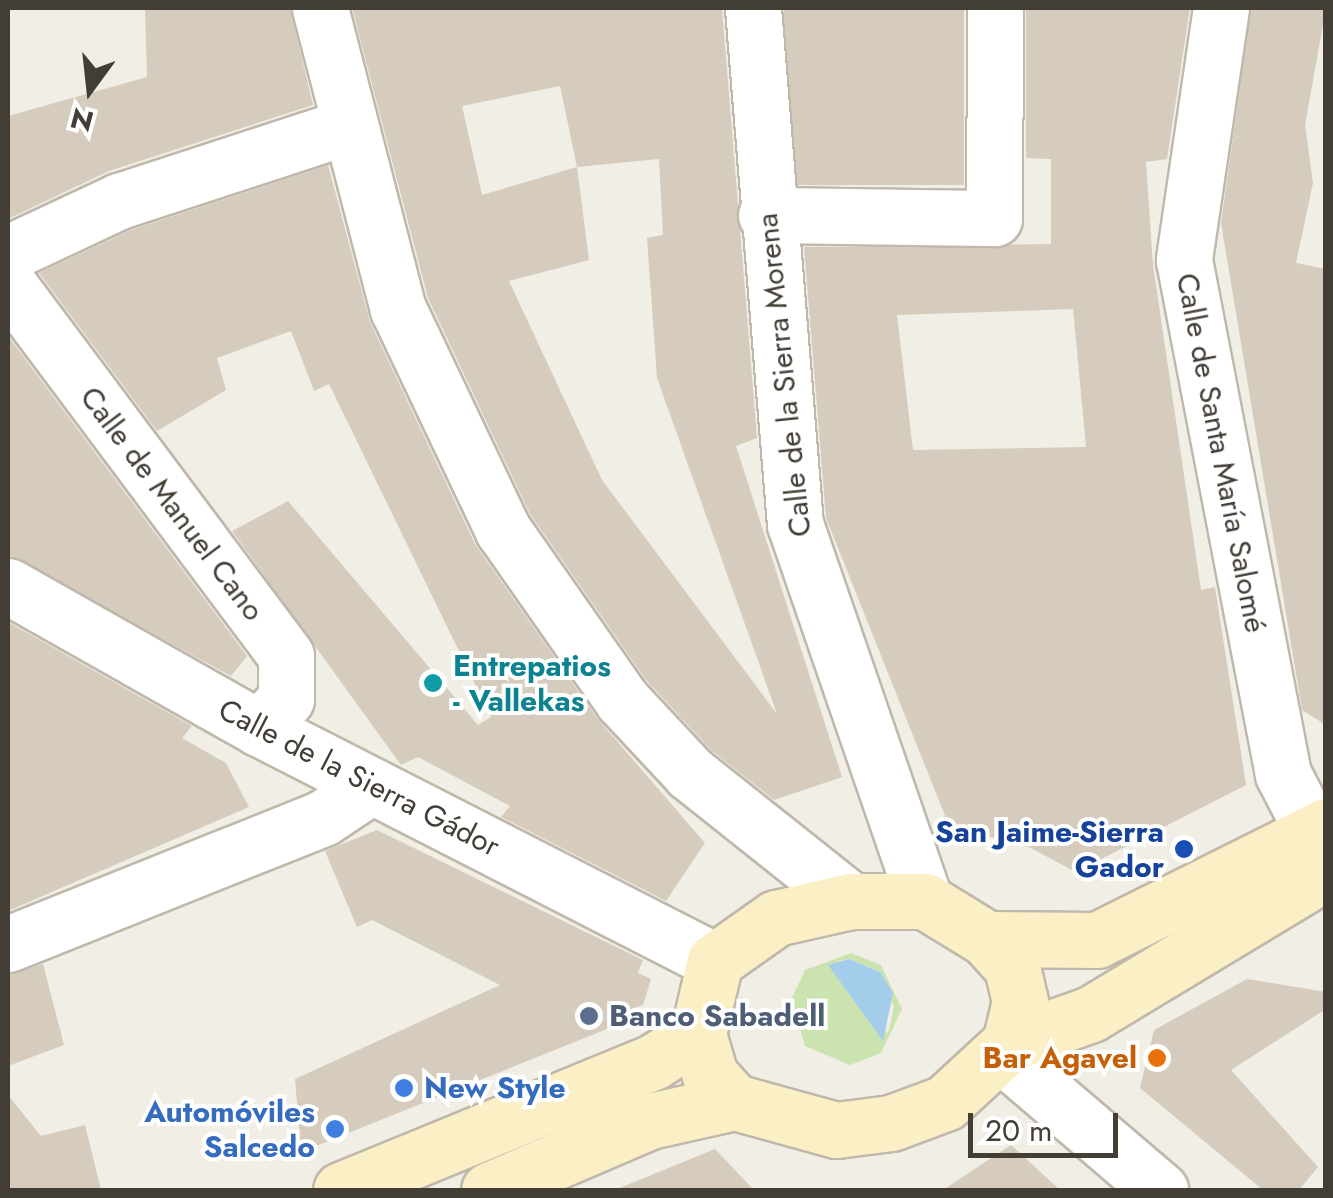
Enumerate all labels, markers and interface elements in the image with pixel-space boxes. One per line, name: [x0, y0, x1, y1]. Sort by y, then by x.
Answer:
north arrow: [40, 40, 140, 140]
text: N: [66, 97, 98, 142]
street label: Calle de la Sierra Morena: [749, 212, 819, 538]
street label: Calle de Santa María Salomé: [1168, 270, 1274, 636]
street label: Calle de Manuel Cano: [72, 380, 272, 628]
place label: Entrepatios - Vallekas: [453, 648, 611, 718]
marker: Entrepatios - Vallekas: [422, 672, 444, 694]
street label: Calle de la Sierra Gádor: [213, 692, 505, 864]
place label: San Jaime-Sierra Gador: [935, 814, 1164, 884]
marker: San Jaime-Sierra Gador: [1173, 838, 1195, 860]
place label: Banco Sabadell: [609, 998, 825, 1034]
marker: Banco Sabadell: [578, 1005, 600, 1027]
place label: Bar Agavel: [983, 1040, 1137, 1076]
marker: Bar Agavel: [1146, 1047, 1168, 1069]
place label: New Style: [424, 1070, 566, 1106]
marker: New Style: [393, 1077, 415, 1099]
scale bar: [973, 1093, 1123, 1155]
place label: Automóviles Salcedo: [144, 1094, 315, 1164]
text: 20 m: [985, 1109, 1052, 1152]
marker: Automóviles Salcedo: [324, 1118, 346, 1140]

